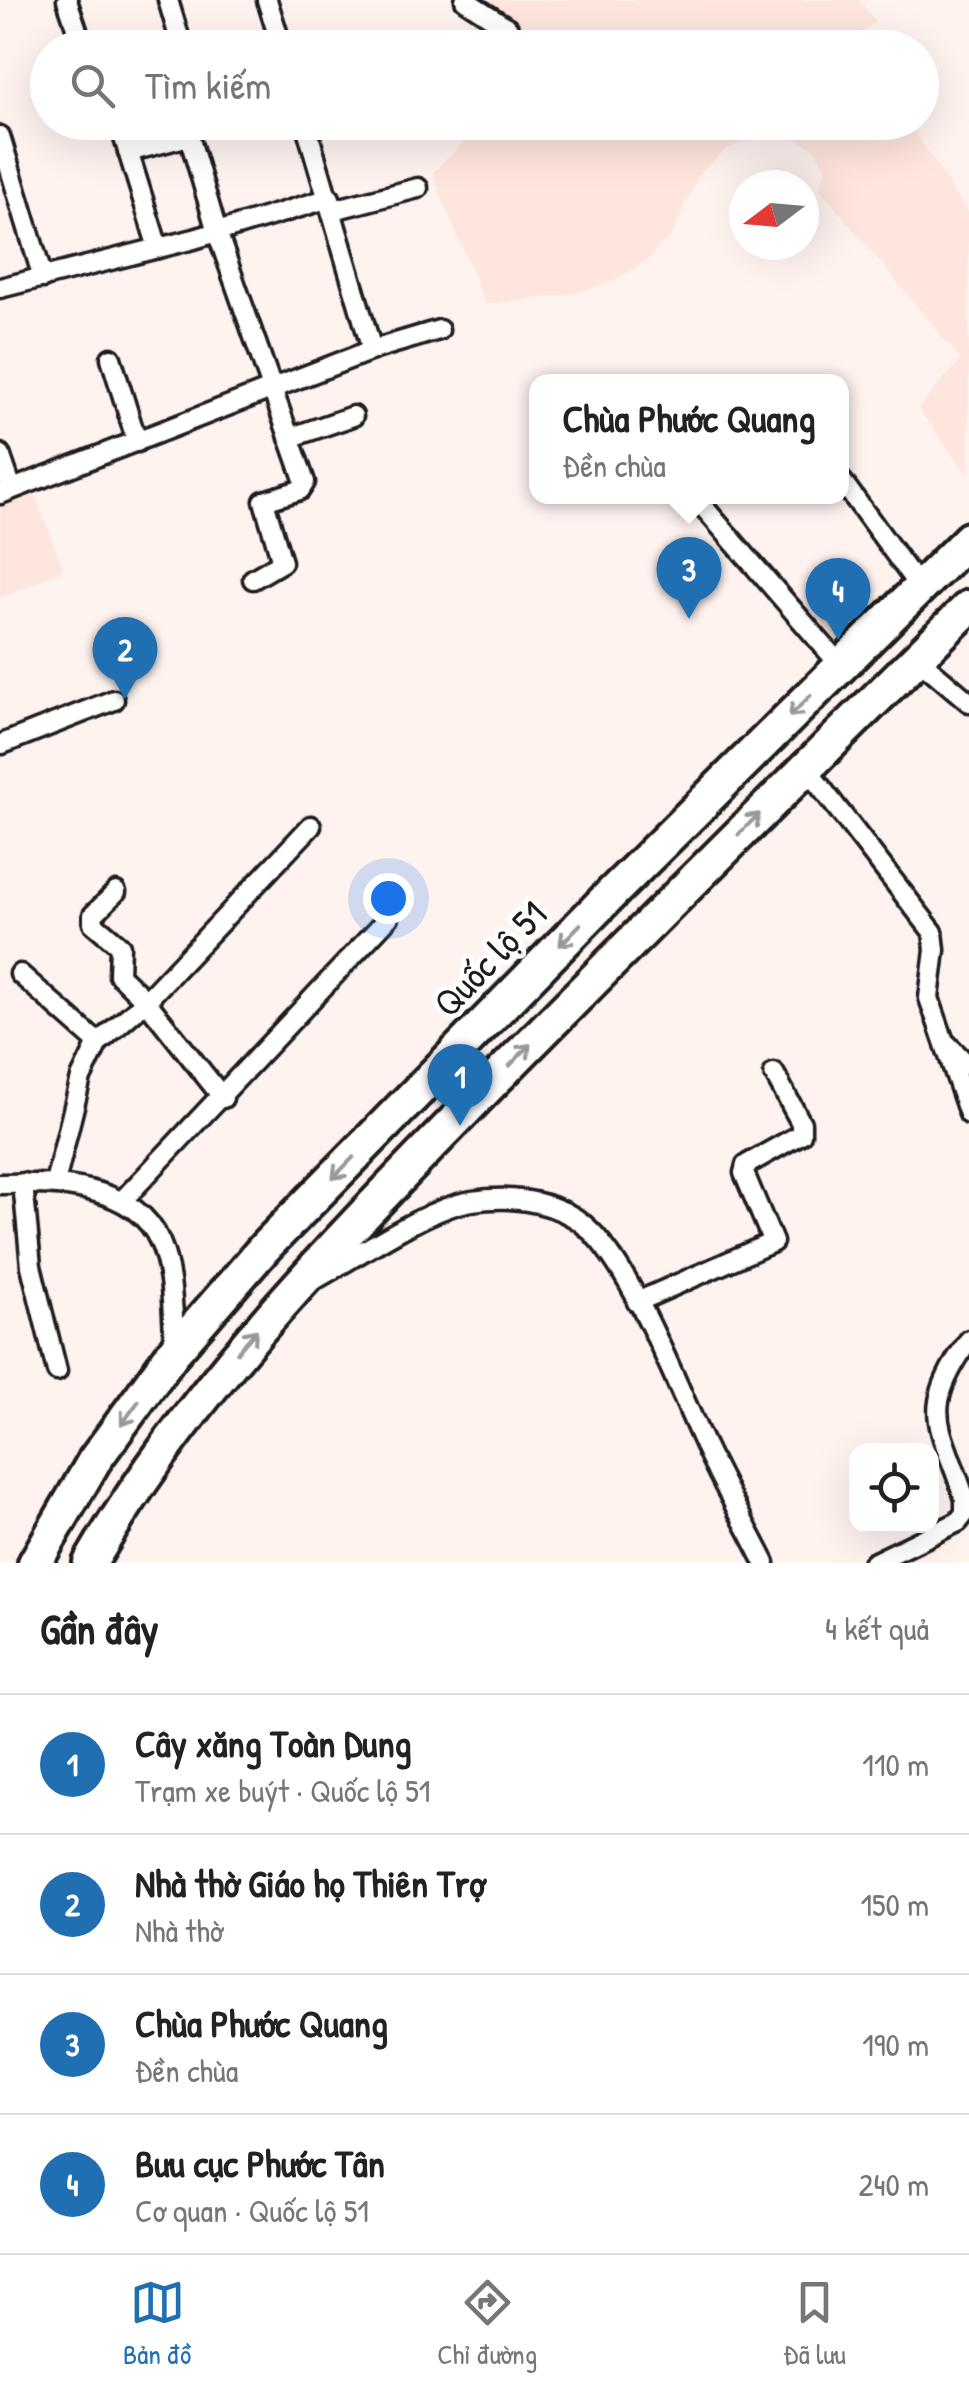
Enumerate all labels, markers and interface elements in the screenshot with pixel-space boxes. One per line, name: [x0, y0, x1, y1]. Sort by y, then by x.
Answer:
search box: [30, 30, 939, 140]
icon: search: [65, 58, 120, 113]
text: Tìm kiếm: [145, 59, 271, 111]
north arrow: [729, 170, 819, 260]
popup: [529, 374, 849, 504]
text: Chùa Phước Quang: [563, 392, 815, 444]
text: Đền chùa: [563, 444, 666, 487]
pin: 3: [656, 536, 722, 619]
pin: 4: [806, 558, 870, 640]
pin: 2: [92, 616, 158, 699]
one-way arrow: [789, 694, 813, 718]
one-way arrow: [736, 813, 760, 837]
your location: [363, 873, 414, 924]
street label: Quốc lộ 51: [421, 889, 558, 1028]
one-way arrow: [558, 923, 582, 947]
pin: 1: [428, 1044, 492, 1126]
one-way arrow: [507, 1044, 531, 1068]
one-way arrow: [331, 1155, 355, 1179]
one-way arrow: [236, 1329, 259, 1354]
one-way arrow: [119, 1399, 140, 1426]
map controls: [849, 1443, 939, 1533]
button: locate: [849, 1443, 939, 1533]
text: Gần đây: [40, 1600, 158, 1657]
text: 4 kết quả: [825, 1607, 929, 1650]
text: Cây xăng Toàn Dung: [135, 1717, 412, 1769]
text: 1: [67, 1743, 78, 1786]
text: 110 m: [862, 1743, 929, 1786]
text: Trạm xe buýt · Quốc lộ 51: [135, 1769, 430, 1812]
text: Nhà thờ Giáo họ Thiên Trợ: [135, 1857, 485, 1909]
text: 2: [65, 1883, 80, 1926]
text: 150 m: [860, 1883, 929, 1926]
text: Nhà thờ: [135, 1909, 223, 1952]
text: Chùa Phước Quang: [135, 1997, 388, 2049]
text: 3: [65, 2023, 80, 2066]
text: 190 m: [862, 2023, 929, 2066]
text: Đền chùa: [135, 2049, 238, 2092]
text: Bưu cục Phước Tân: [135, 2137, 385, 2189]
text: 4: [66, 2163, 79, 2206]
text: 240 m: [859, 2163, 929, 2206]
text: Cơ quan · Quốc lộ 51: [135, 2189, 369, 2232]
tab: Bản đồ: [123, 2275, 191, 2373]
tab: Chỉ đường: [437, 2275, 537, 2373]
tab: Đã lưu: [783, 2275, 846, 2373]

